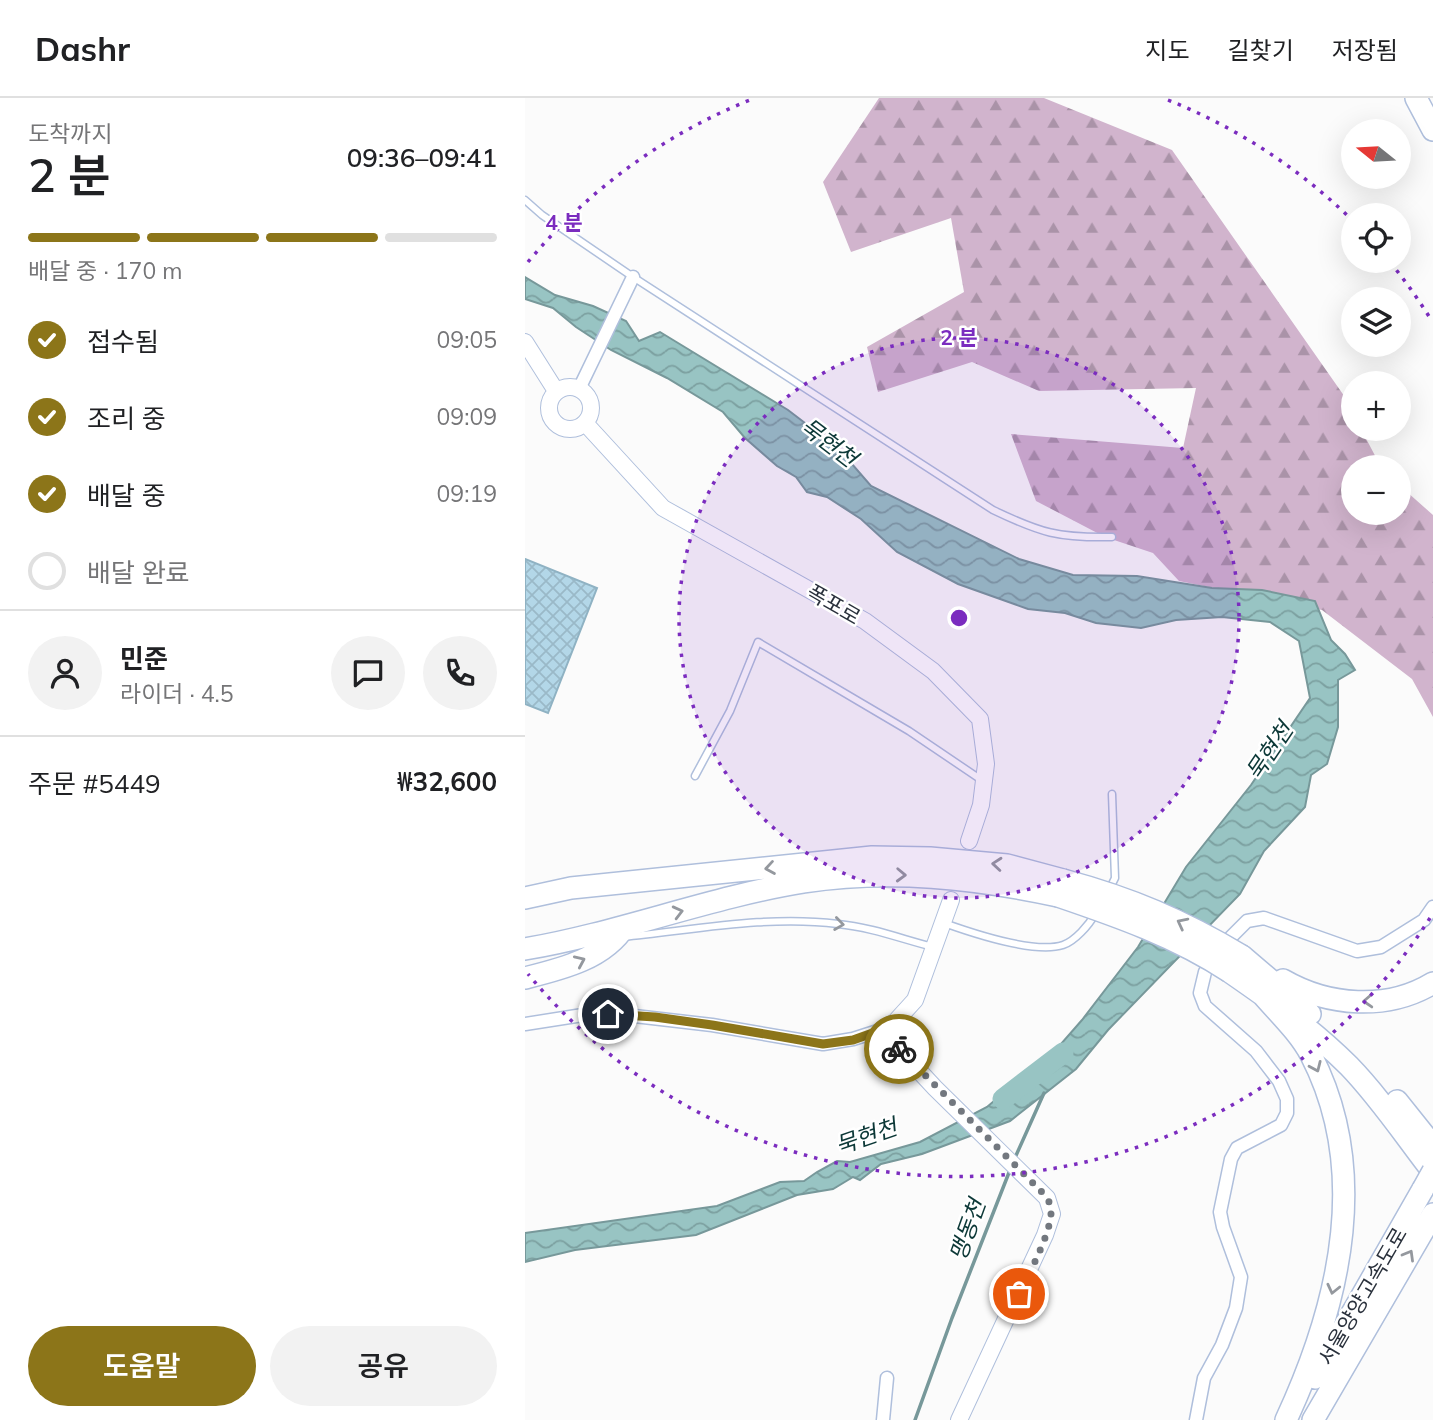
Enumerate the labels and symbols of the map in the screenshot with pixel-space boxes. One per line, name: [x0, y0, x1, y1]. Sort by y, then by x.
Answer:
north arrow: [1341, 119, 1411, 189]
text: 4 분: [545, 209, 583, 235]
text: 2 분: [940, 324, 978, 350]
water label: 묵현천: [795, 411, 865, 474]
street label: 폭포로: [802, 578, 866, 630]
centre of rings: [947, 606, 971, 630]
water label: 묵현천: [1239, 714, 1300, 785]
one-way arrow: [991, 857, 1002, 872]
one-way arrow: [764, 860, 776, 875]
one-way arrow: [896, 868, 907, 883]
one-way arrow: [672, 906, 684, 921]
one-way arrow: [833, 917, 845, 932]
one-way arrow: [1177, 917, 1189, 931]
one-way arrow: [573, 955, 585, 969]
pin: [578, 984, 638, 1044]
one-way arrow: [1362, 994, 1373, 1009]
courier: [864, 1014, 934, 1084]
one-way arrow: [1308, 1060, 1322, 1072]
water label: 묵현천: [831, 1111, 903, 1160]
water label: 맹동천: [943, 1193, 992, 1265]
street label: 서울양양고속도로: [1312, 1223, 1412, 1369]
one-way arrow: [1401, 1250, 1414, 1262]
pin: [989, 1264, 1049, 1324]
one-way arrow: [1326, 1283, 1341, 1295]

